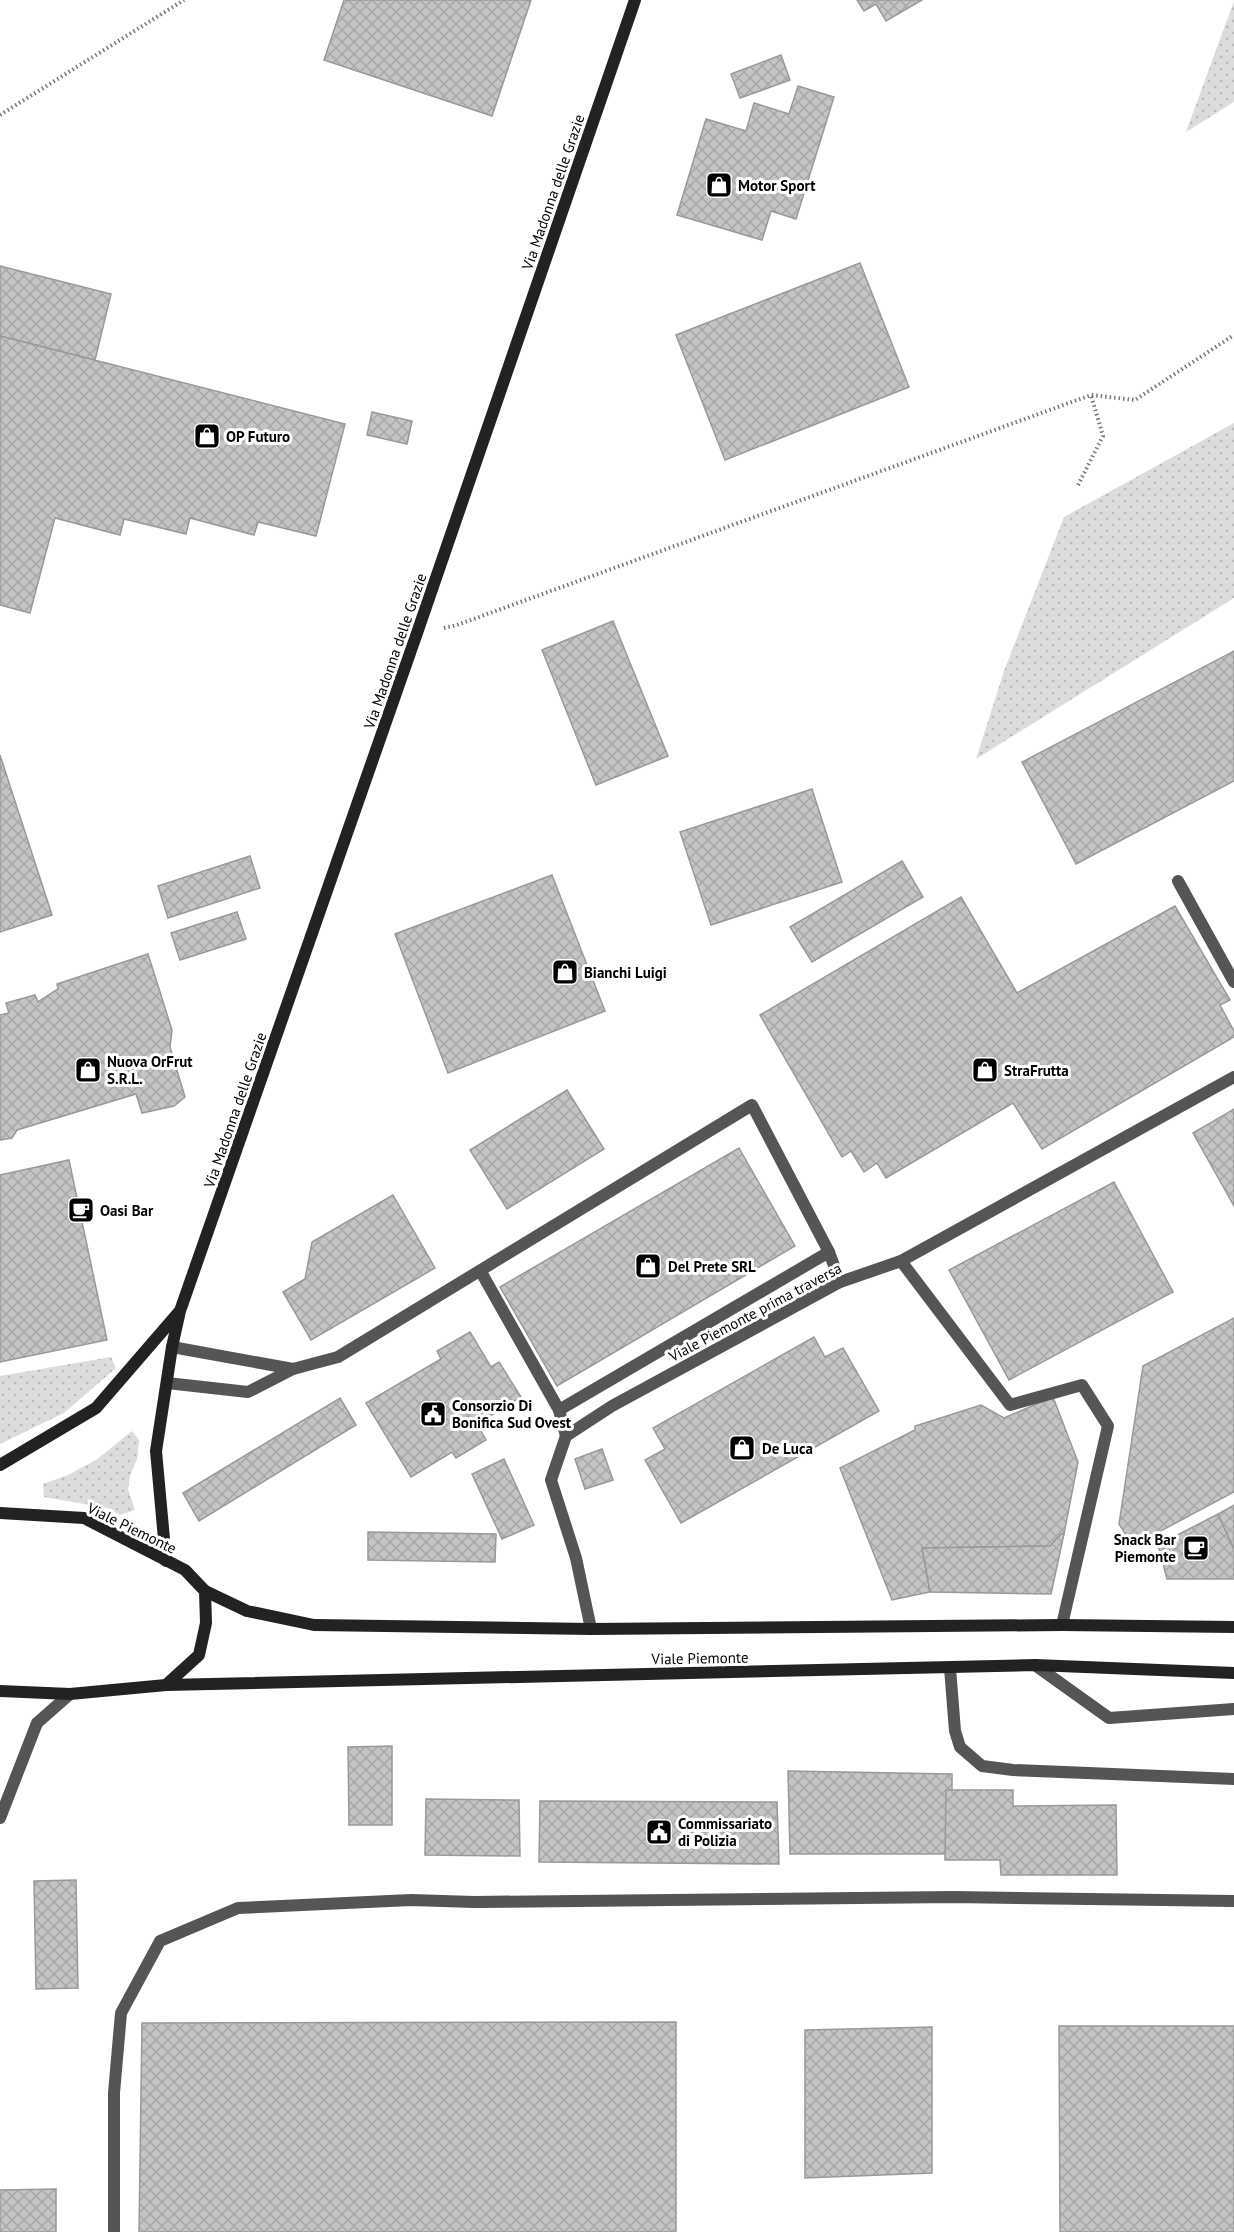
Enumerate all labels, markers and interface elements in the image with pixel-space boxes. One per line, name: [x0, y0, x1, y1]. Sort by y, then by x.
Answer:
street label: Via Madonna delle Grazie: [517, 112, 589, 273]
shop icon: Motor Sport: [704, 170, 734, 200]
place label: Motor Sport: [738, 176, 816, 195]
shop icon: OP Futuro: [192, 421, 222, 451]
place label: OP Futuro: [226, 427, 290, 446]
street label: Via Madonna delle Grazie: [359, 571, 431, 732]
shop icon: Bianchi Luigi: [550, 957, 580, 987]
place label: Bianchi Luigi: [584, 963, 667, 982]
street label: Via Madonna delle Grazie: [199, 1030, 271, 1191]
place label: Nuova OrFrut S.R.L.: [107, 1052, 193, 1088]
shop icon: Nuova OrFrut S.R.L.: [73, 1055, 103, 1085]
shop icon: StraFrutta: [970, 1055, 1000, 1085]
place label: StraFrutta: [1004, 1061, 1069, 1080]
cafe icon: Oasi Bar: [66, 1195, 96, 1225]
place label: Oasi Bar: [100, 1201, 154, 1220]
shop icon: Del Prete SRL: [633, 1251, 663, 1281]
place label: Del Prete SRL: [668, 1257, 756, 1276]
street label: Viale Piemonte prima traversa: [664, 1258, 845, 1366]
place label: Consorzio Di Bonifica Sud Ovest: [452, 1396, 572, 1432]
public building icon: Consorzio Di Bonifica Sud Ovest: [418, 1399, 448, 1429]
shop icon: De Luca: [727, 1433, 757, 1463]
place label: De Luca: [762, 1439, 813, 1458]
street label: Viale Piemonte: [83, 1498, 180, 1558]
place label: Snack Bar Piemonte: [1114, 1530, 1177, 1566]
cafe icon: Snack Bar Piemonte: [1181, 1533, 1211, 1563]
street label: Viale Piemonte: [650, 1648, 749, 1668]
place label: Commissariato di Polizia: [678, 1814, 772, 1850]
public building icon: Commissariato di Polizia: [644, 1817, 674, 1847]

